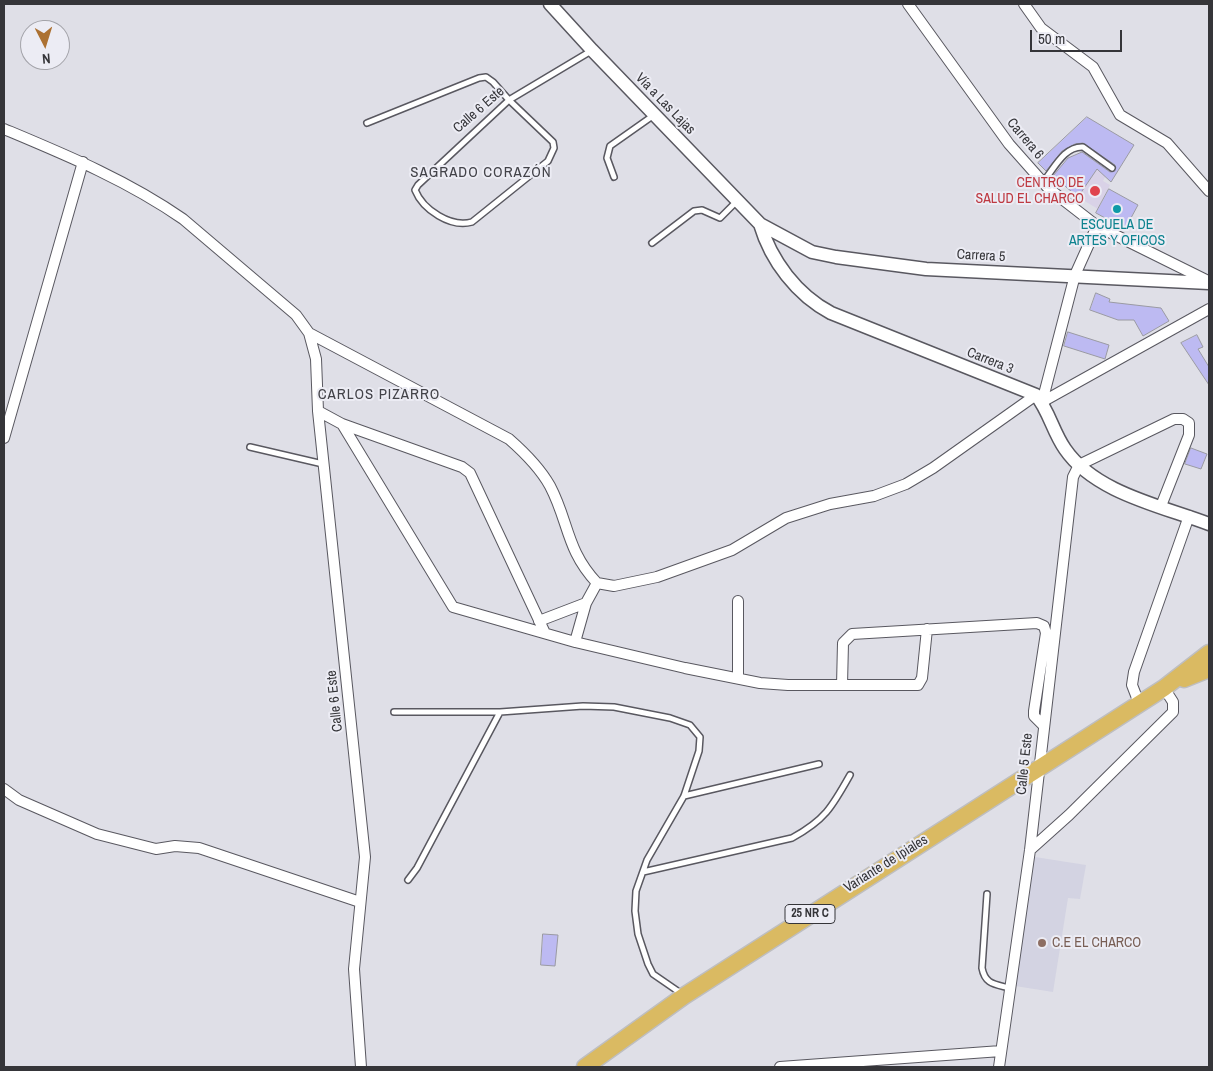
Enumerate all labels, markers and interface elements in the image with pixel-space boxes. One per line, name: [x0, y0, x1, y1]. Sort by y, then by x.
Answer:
north arrow: [20, 20, 70, 70]
scale bar: [1033, 20, 1126, 52]
text: 50 m: [1038, 28, 1065, 49]
text: N: [41, 50, 51, 68]
street label: Vía a Las Lajas: [632, 70, 698, 138]
street label: Calle 6 Este: [450, 83, 508, 137]
street label: Carrera 6: [1003, 115, 1047, 163]
district label: SAGRADO CORAZÓN: [408, 164, 554, 182]
place label: CENTRO DE SALUD EL CHARCO: [976, 175, 1084, 208]
marker: CENTRO DE SALUD EL CHARCO: [1088, 184, 1102, 198]
marker: ESCUELA DE ARTES Y OFICOS: [1111, 203, 1123, 215]
place label: ESCUELA DE ARTES Y OFICOS: [1069, 217, 1165, 250]
street label: Carrera 5: [956, 246, 1006, 266]
street label: Carrera 3: [964, 344, 1016, 378]
district label: CARLOS PIZARRO: [316, 386, 442, 404]
street label: Calle 6 Este: [323, 669, 347, 733]
street label: Calle 5 Este: [1013, 732, 1037, 796]
street label: Variante de Ipiales: [841, 832, 931, 896]
road number: 25 NR C: [785, 904, 835, 924]
place label: C.E EL CHARCO: [1052, 935, 1141, 951]
marker: C.E EL CHARCO: [1036, 937, 1048, 949]

